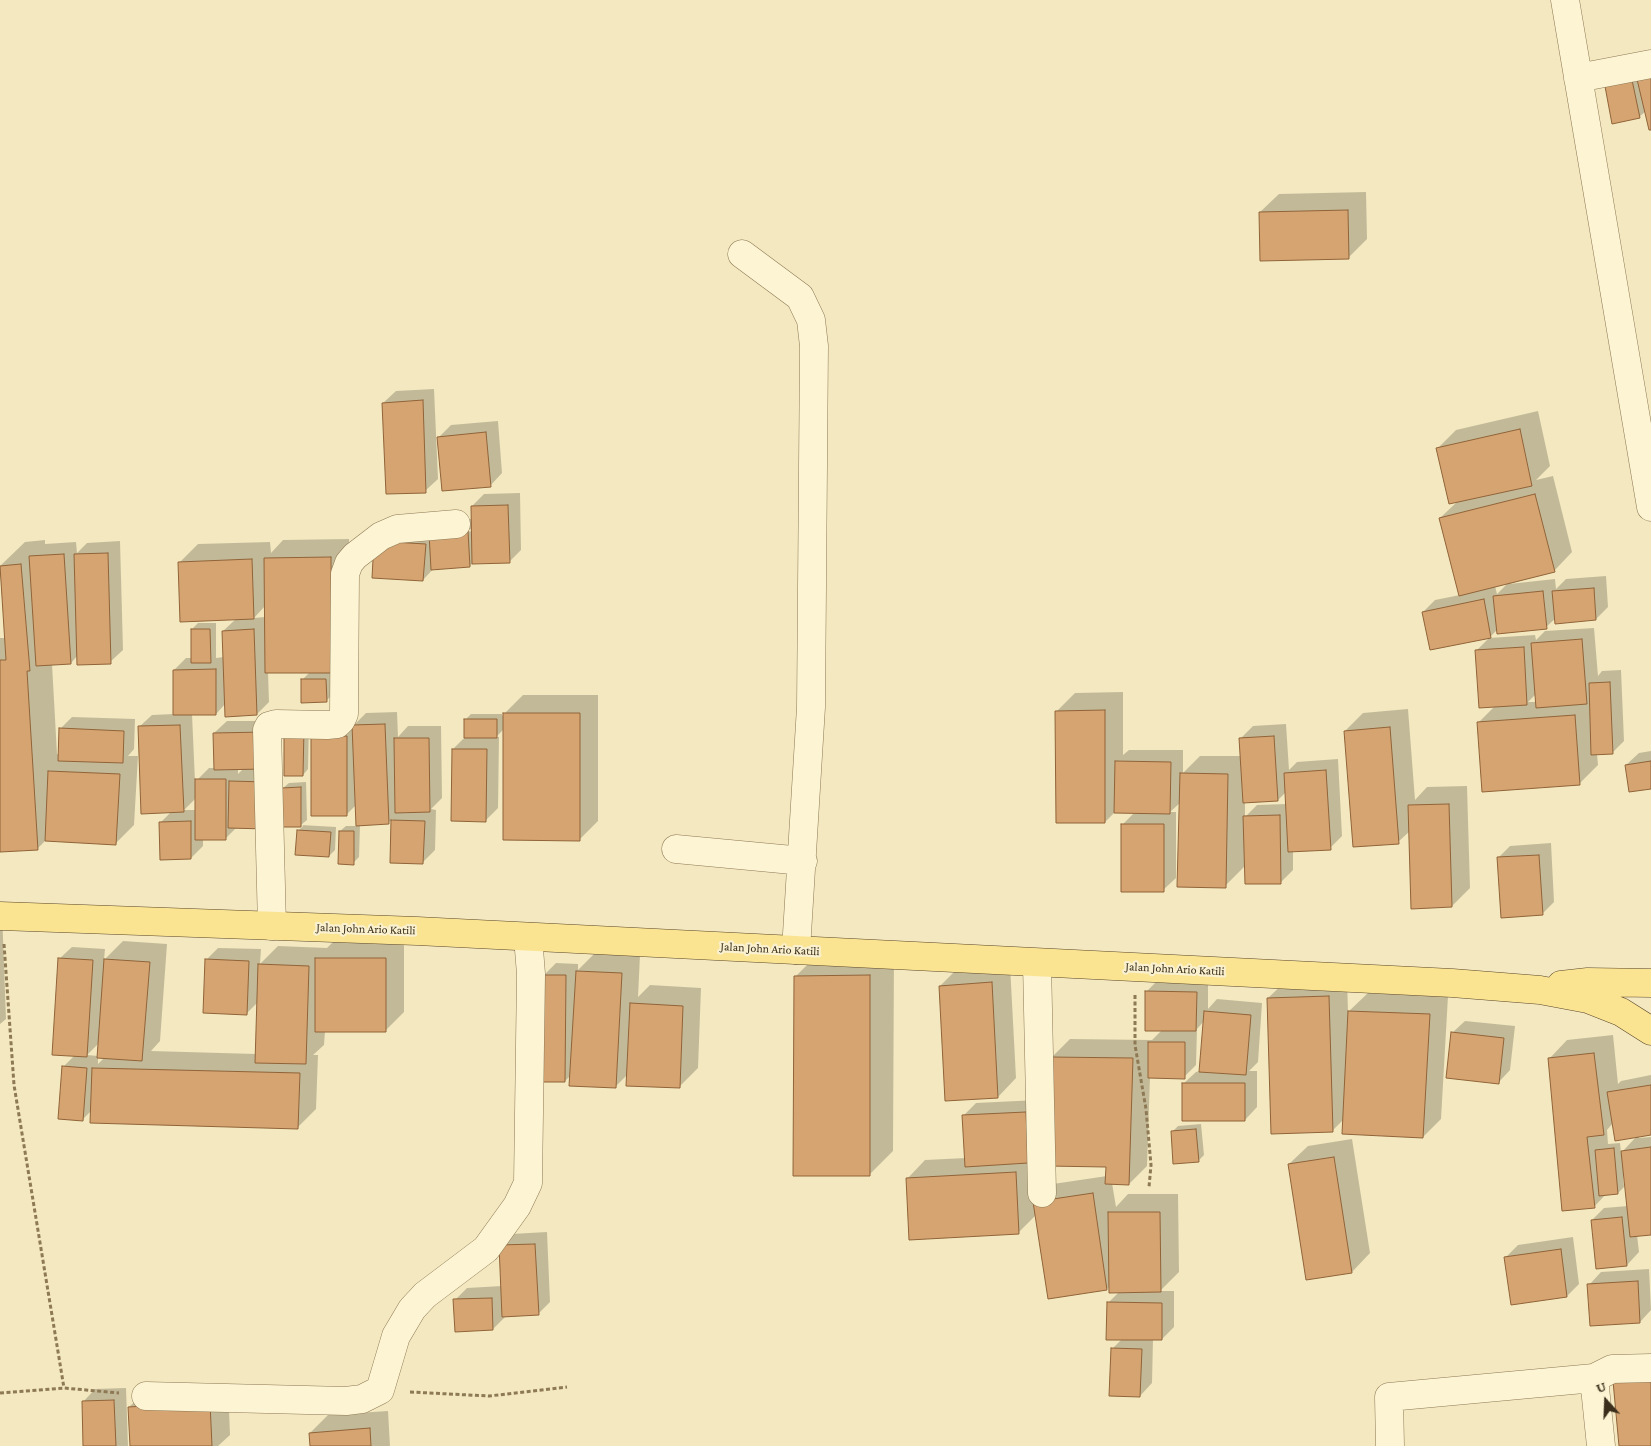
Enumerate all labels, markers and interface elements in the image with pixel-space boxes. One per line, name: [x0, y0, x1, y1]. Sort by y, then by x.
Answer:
street label: Jalan John Ario Katili: [316, 920, 416, 938]
street label: Jalan John Ario Katili: [720, 939, 820, 959]
street label: Jalan John Ario Katili: [1125, 959, 1225, 979]
north arrow: [1581, 1376, 1631, 1426]
text: U: [1594, 1378, 1608, 1396]

